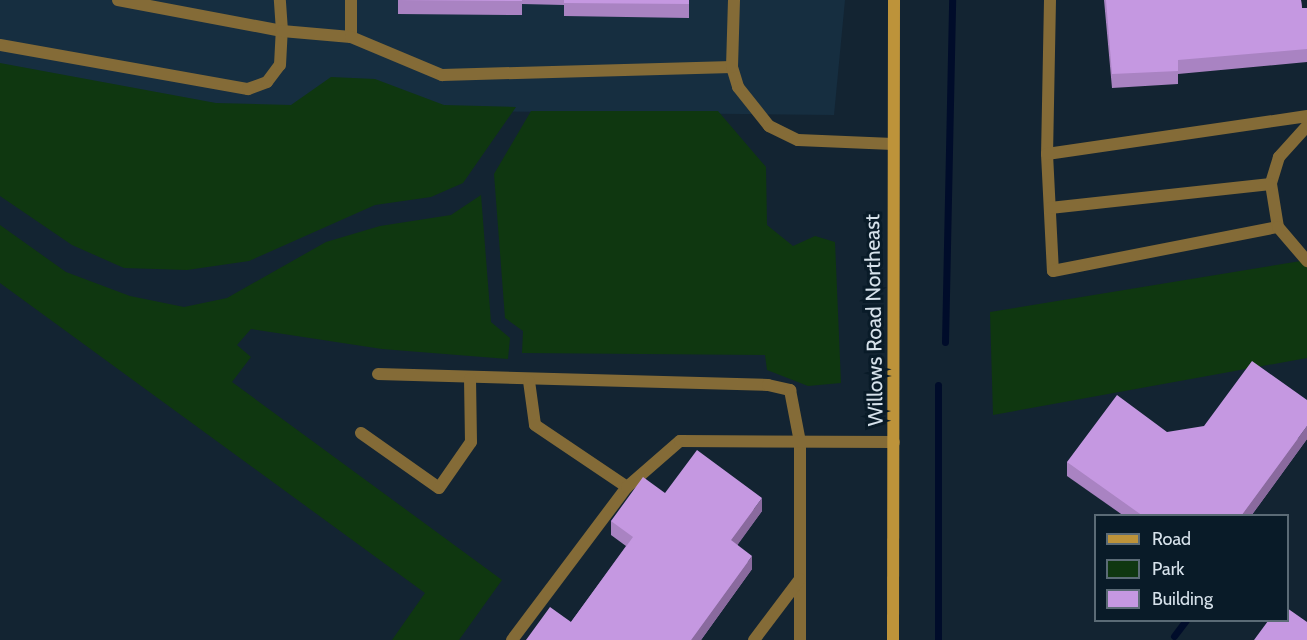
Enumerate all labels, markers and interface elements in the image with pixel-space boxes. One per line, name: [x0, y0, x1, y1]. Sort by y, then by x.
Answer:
street label: Willows Road Northeast: [860, 214, 888, 426]
legend: [1094, 514, 1289, 622]
text: Road: [1152, 528, 1191, 550]
text: Park: [1152, 558, 1184, 580]
text: Building: [1152, 588, 1213, 610]

